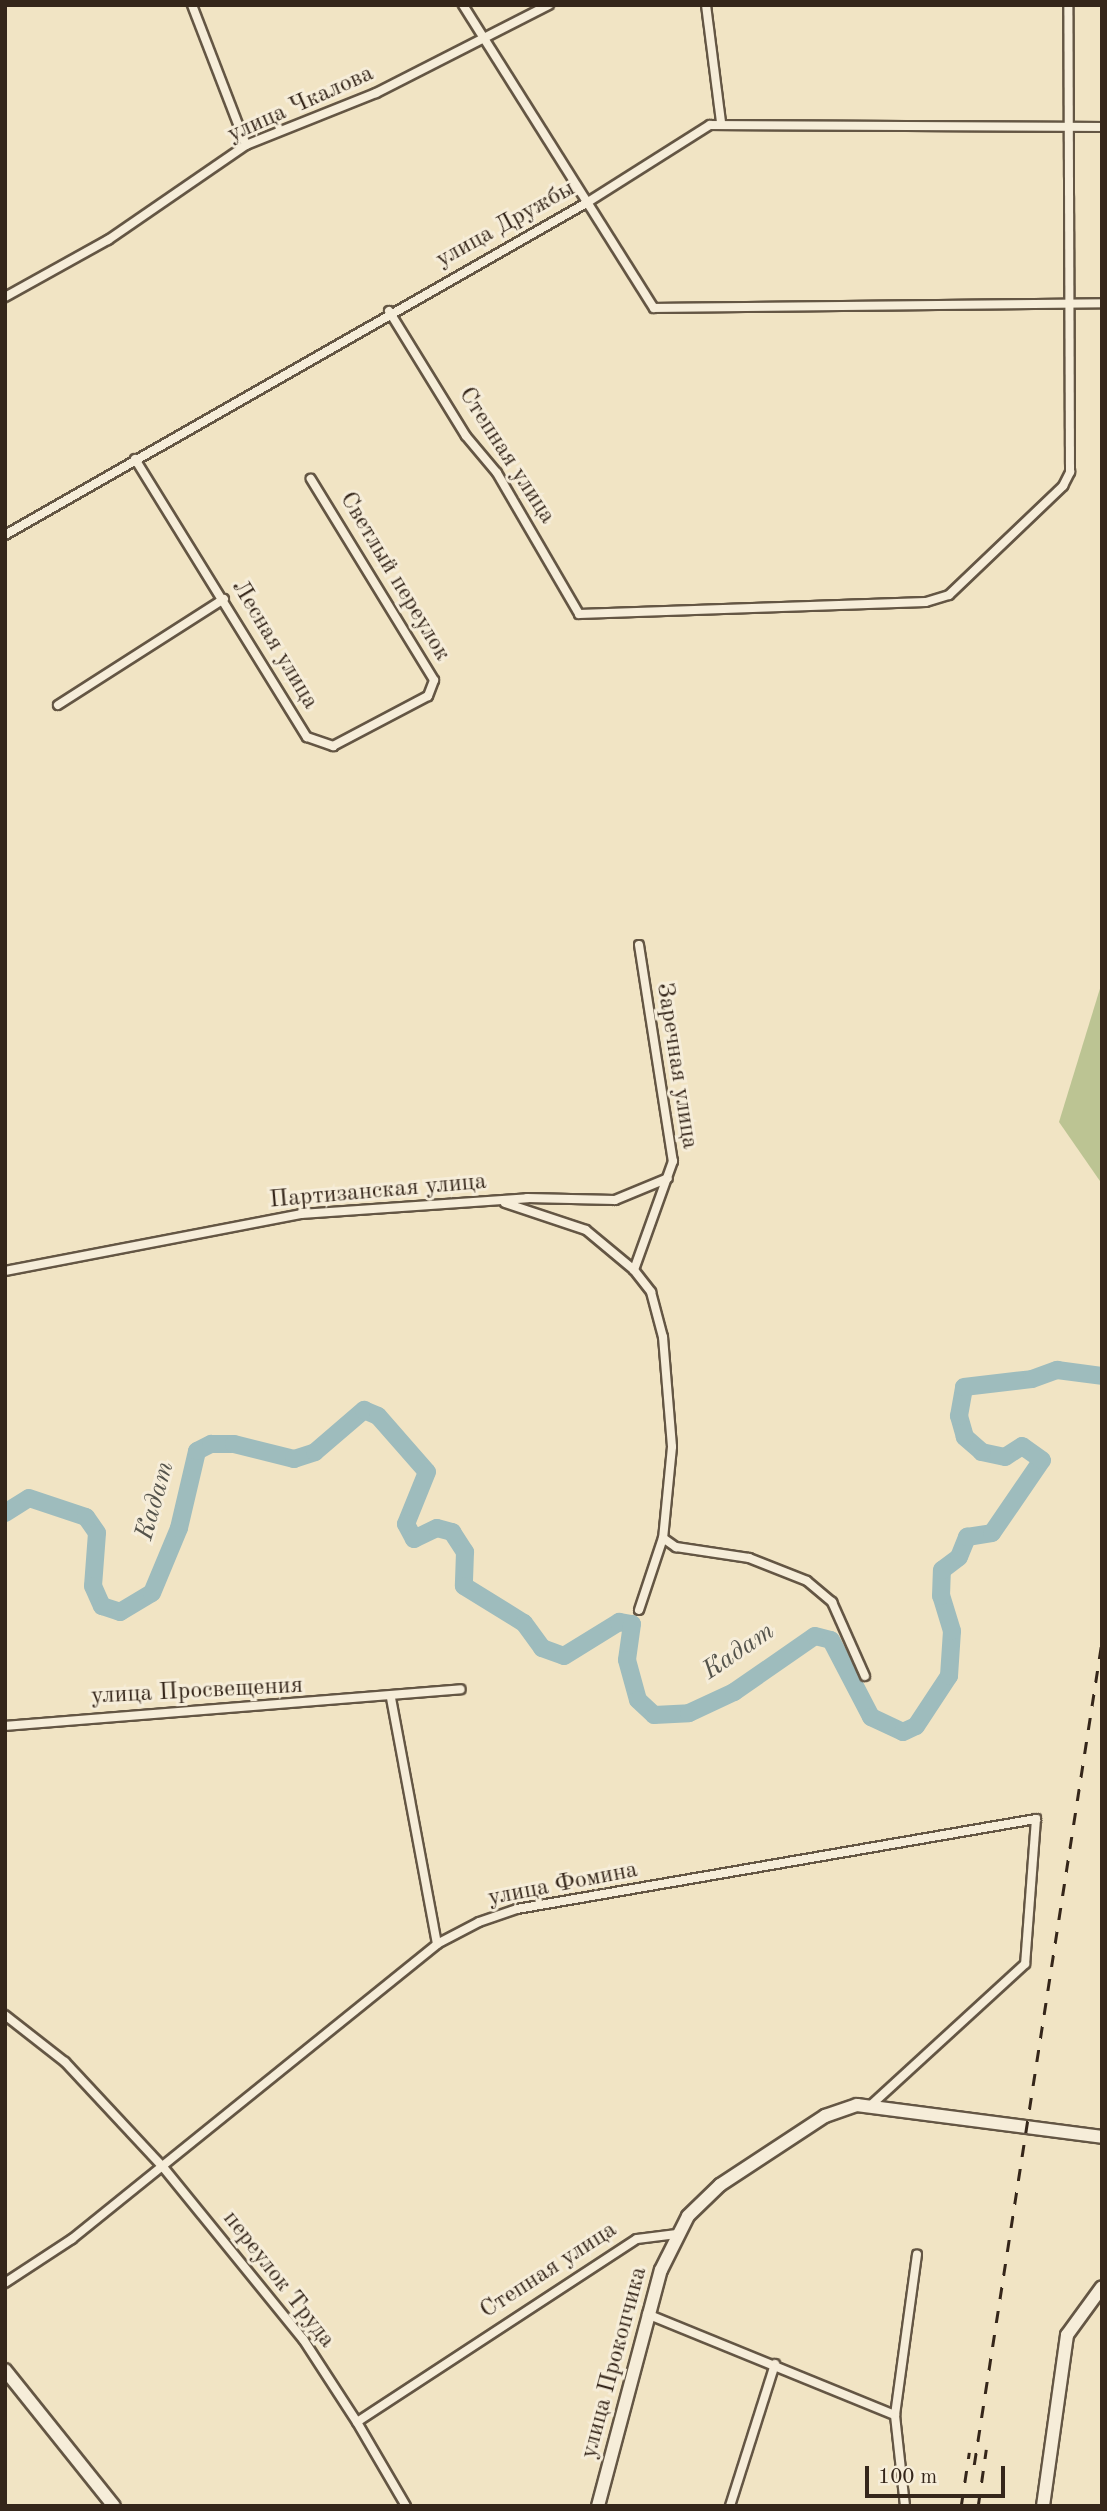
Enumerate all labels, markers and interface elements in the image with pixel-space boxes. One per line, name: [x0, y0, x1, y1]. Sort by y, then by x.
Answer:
street label: улица Чкалова: [223, 60, 379, 150]
street label: улица Дружбы: [431, 175, 581, 275]
street label: Степная улица: [451, 382, 561, 530]
street label: Светлый переулок: [332, 487, 456, 667]
street label: Лесная улица: [224, 575, 324, 715]
street label: Заречная улица: [649, 981, 703, 1151]
street label: Партизанская улица: [268, 1168, 488, 1216]
water label: Кадат: [130, 1458, 182, 1544]
water label: Кадат: [697, 1617, 781, 1687]
street label: улица Просвещения: [90, 1672, 304, 1712]
street label: улица Фомина: [486, 1856, 640, 1914]
street label: переулок Труда: [216, 2206, 340, 2354]
street label: Степная улица: [475, 2216, 623, 2326]
street label: улица Прокопчика: [576, 2264, 654, 2462]
scale bar: [869, 2452, 1009, 2496]
text: 100 m: [878, 2467, 937, 2488]

